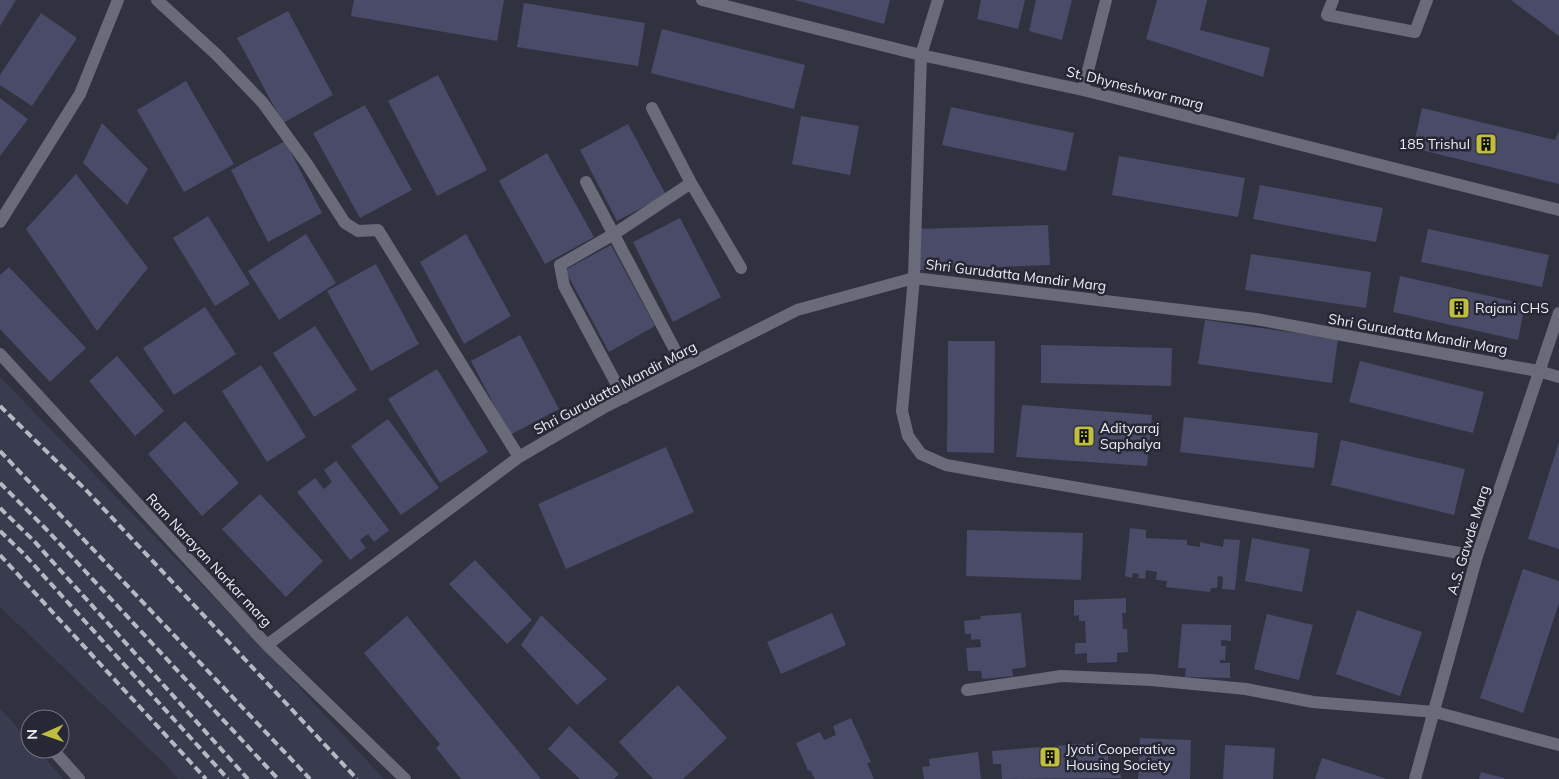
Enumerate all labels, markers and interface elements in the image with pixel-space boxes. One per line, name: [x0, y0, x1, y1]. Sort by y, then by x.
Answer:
street label: St. Dhyneshwar marg: [1064, 62, 1206, 114]
building icon: 185 Trishul: [1474, 132, 1498, 156]
place label: 185 Trishul: [1399, 135, 1470, 153]
street label: Shri Gurudatta Mandir Marg: [925, 255, 1107, 295]
building icon: Rajani CHS: [1447, 296, 1471, 320]
place label: Rajani CHS: [1475, 299, 1549, 317]
street label: Shri Gurudatta Mandir Marg: [1327, 309, 1509, 359]
street label: Shri Gurudatta Mandir Marg: [530, 337, 700, 439]
place label: Adityaraj Saphalya: [1100, 419, 1161, 453]
building icon: Adityaraj Saphalya: [1072, 424, 1096, 448]
street label: A.S. Gawde Marg: [1443, 483, 1493, 597]
street label: Ram Narayan Narkar marg: [142, 489, 276, 631]
north arrow: [20, 709, 70, 759]
text: N: [23, 729, 41, 740]
place label: Jyoti Cooperative Housing Society: [1066, 740, 1175, 774]
building icon: Jyoti Cooperative Housing Society: [1038, 745, 1062, 769]

